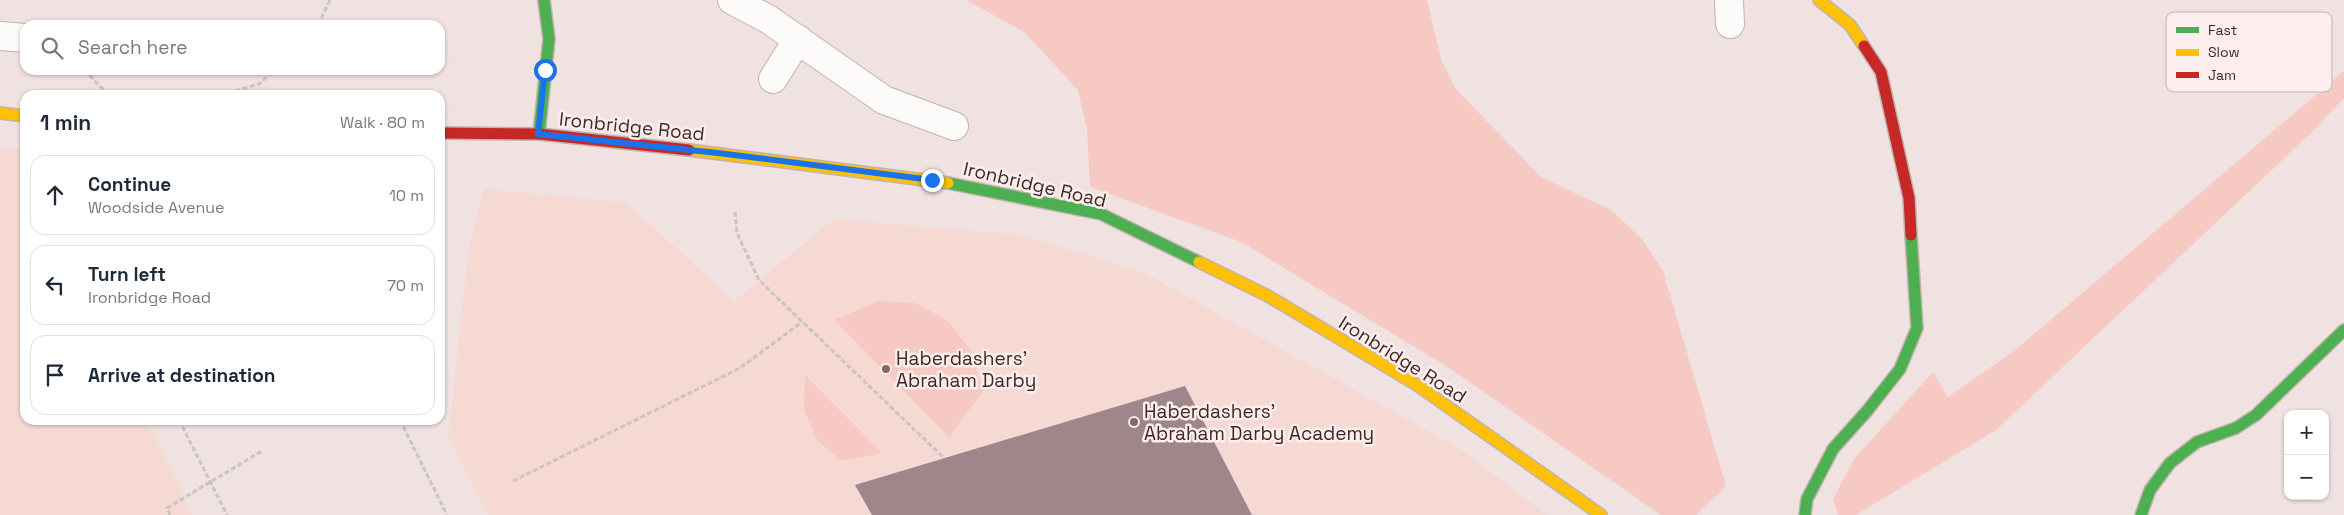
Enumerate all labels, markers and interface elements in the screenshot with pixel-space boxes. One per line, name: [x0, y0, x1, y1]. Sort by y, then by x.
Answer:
legend: [2166, 12, 2332, 92]
search box: [20, 20, 445, 75]
text: Fast: [2208, 21, 2237, 39]
icon: search: [38, 34, 66, 62]
text: Search here: [78, 35, 188, 60]
text: Slow: [2208, 43, 2240, 61]
route start: [534, 59, 557, 82]
text: Jam: [2208, 66, 2236, 84]
street label: Ironbridge Road: [558, 106, 706, 147]
text: 1 min: [40, 109, 91, 136]
text: Walk · 80 m: [340, 112, 425, 133]
street label: Ironbridge Road: [961, 156, 1109, 213]
route end: [921, 169, 944, 192]
text: Continue: [88, 172, 171, 197]
icon: ahead: [41, 181, 69, 209]
text: 10 m: [389, 185, 424, 206]
text: Woodside Avenue: [88, 197, 224, 218]
text: Turn left: [88, 262, 166, 287]
icon: left: [41, 271, 69, 299]
text: 70 m: [387, 275, 424, 296]
text: Ironbridge Road: [88, 287, 211, 308]
street label: Ironbridge Road: [1334, 310, 1471, 409]
place label: Haberdashers' Abraham Darby: [896, 346, 1036, 393]
icon: arrive: [41, 361, 69, 389]
text: Arrive at destination: [88, 363, 276, 388]
marker: Haberdashers' Abraham Darby: [880, 363, 892, 375]
place label: Haberdashers' Abraham Darby Academy: [1144, 399, 1374, 446]
map controls: [2284, 410, 2329, 500]
button: +: [2284, 410, 2329, 455]
marker: Haberdashers' Abraham Darby Academy: [1128, 416, 1140, 428]
button: −: [2284, 455, 2329, 500]

